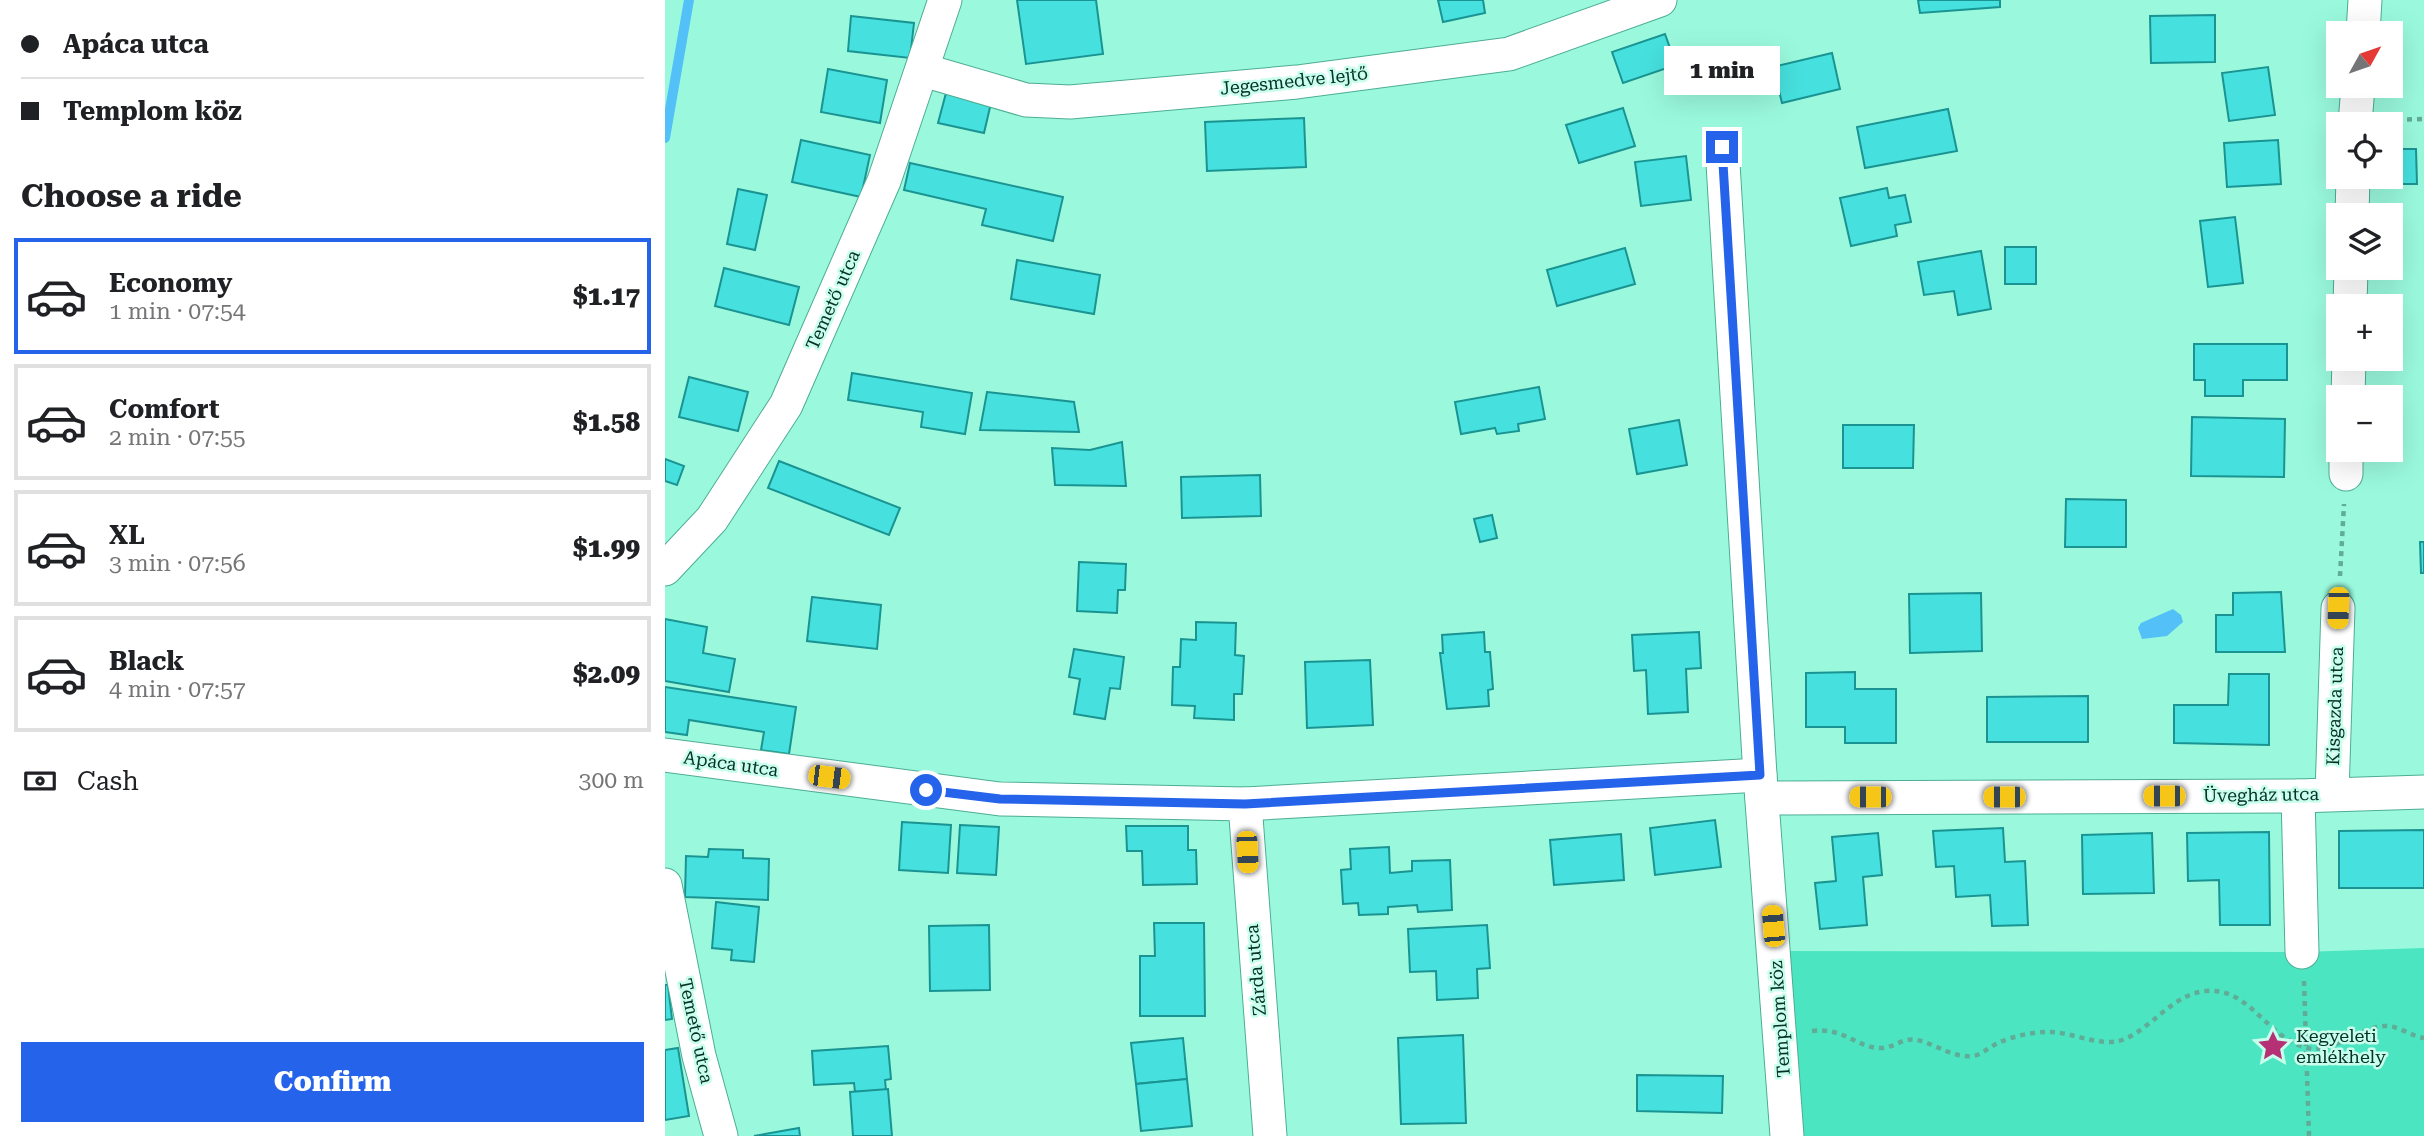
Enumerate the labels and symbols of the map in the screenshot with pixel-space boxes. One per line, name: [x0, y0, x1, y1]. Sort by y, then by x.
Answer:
north arrow: [2326, 21, 2403, 98]
callout: 1 min: [1664, 46, 1780, 94]
street label: Jegesmedve lejtő: [1219, 62, 1369, 99]
route end: [1706, 131, 1738, 163]
street label: Temető utca: [801, 247, 864, 353]
car: [2327, 587, 2350, 629]
street label: Kisgazda utca: [2322, 646, 2347, 766]
street label: Apáca utca: [682, 746, 780, 781]
car: [807, 764, 852, 790]
route start: [910, 774, 942, 806]
street label: Üvegház utca: [2203, 783, 2319, 806]
car: [2144, 786, 2186, 807]
car: [1850, 787, 1892, 808]
car: [1984, 787, 2026, 808]
car: [1236, 830, 1259, 874]
car: [1761, 904, 1786, 948]
street label: Zárda utca: [1241, 923, 1270, 1017]
street label: Templom köz: [1765, 959, 1794, 1078]
street label: Temető utca: [675, 976, 718, 1086]
place label: Kegyeleti emlékhely: [2296, 1025, 2386, 1067]
place icon: Kegyeleti emlékhely: [2256, 1029, 2290, 1063]

